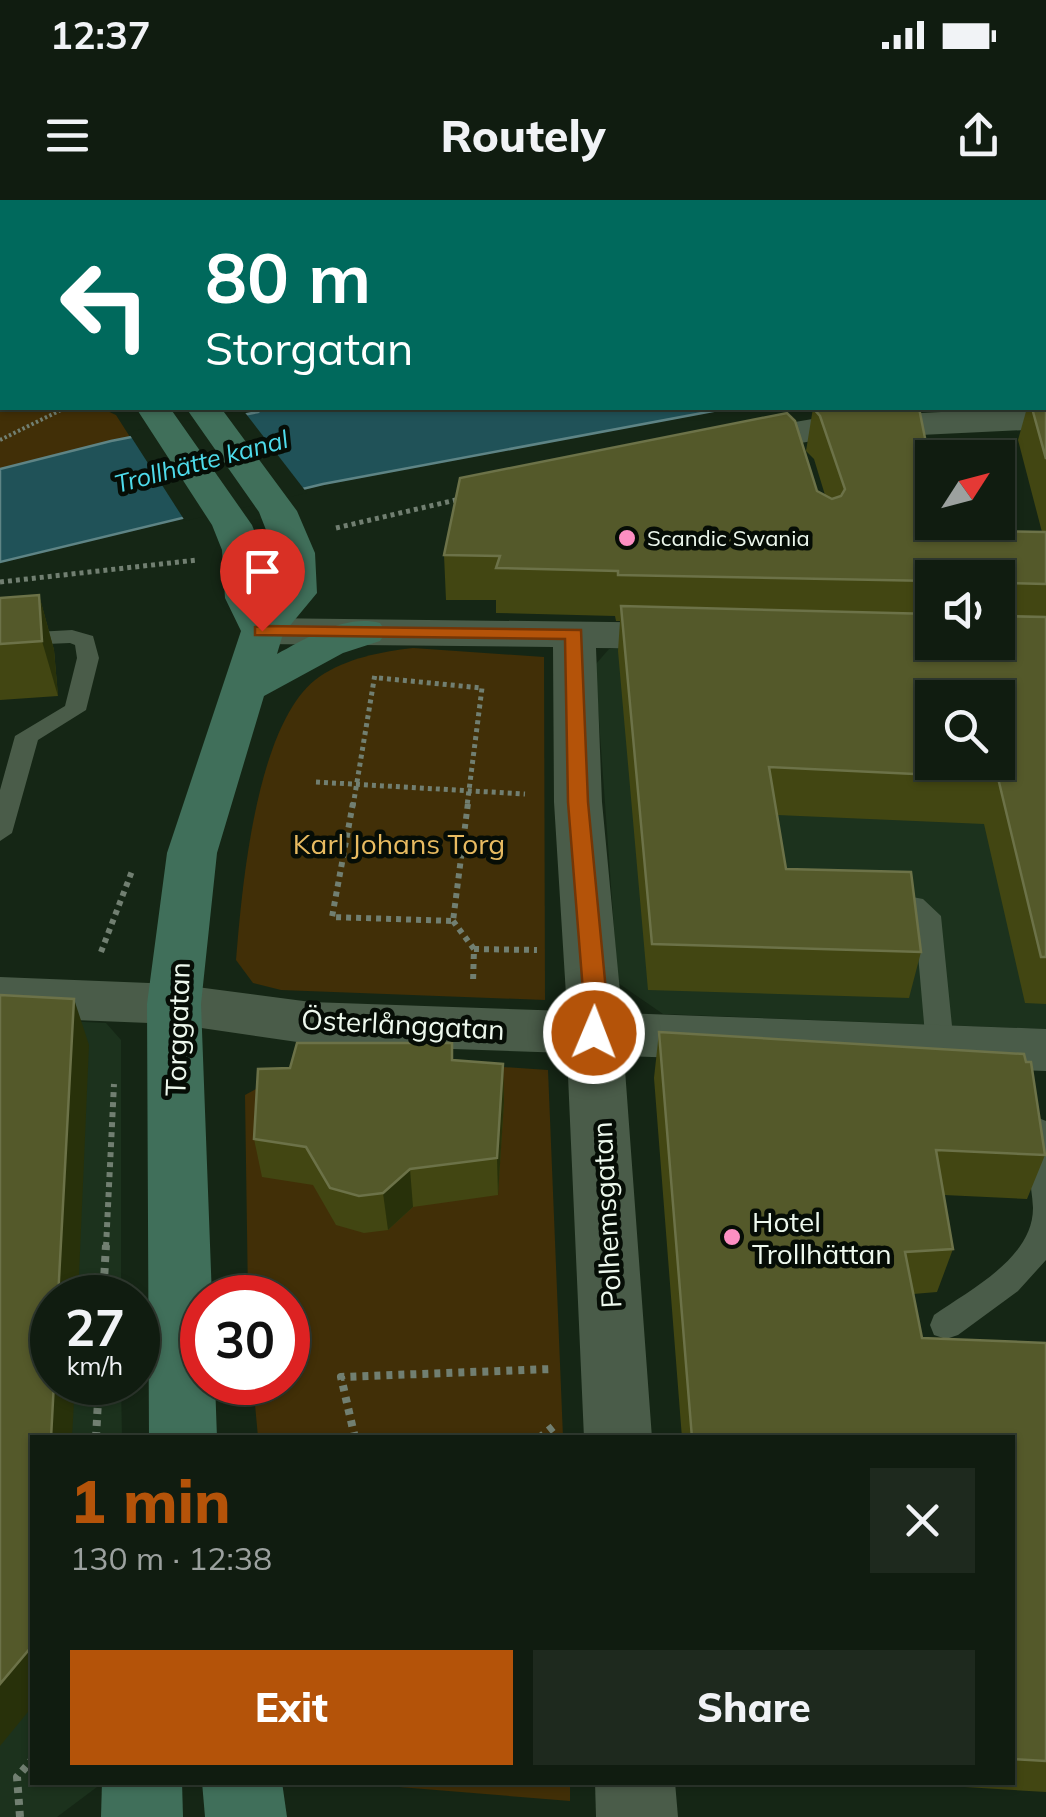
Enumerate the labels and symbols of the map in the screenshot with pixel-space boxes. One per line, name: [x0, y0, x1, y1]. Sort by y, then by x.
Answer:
water label: Trollhätte kanal: [111, 423, 291, 499]
north arrow: [915, 440, 1015, 540]
place label: Scandic Swania: [647, 524, 810, 552]
marker: Scandic Swania: [616, 527, 638, 549]
pin: [220, 529, 305, 632]
park label: Karl Johans Torg: [293, 826, 505, 861]
street label: Torggatan: [157, 961, 197, 1097]
position arrow: [542, 981, 646, 1085]
street label: Österlånggatan: [300, 1001, 506, 1047]
street label: Polhemsgatan: [584, 1121, 628, 1309]
place label: Hotel Trollhättan: [752, 1204, 892, 1271]
marker: Hotel Trollhättan: [721, 1226, 743, 1248]
speed limit sign: 30: [180, 1275, 310, 1405]

